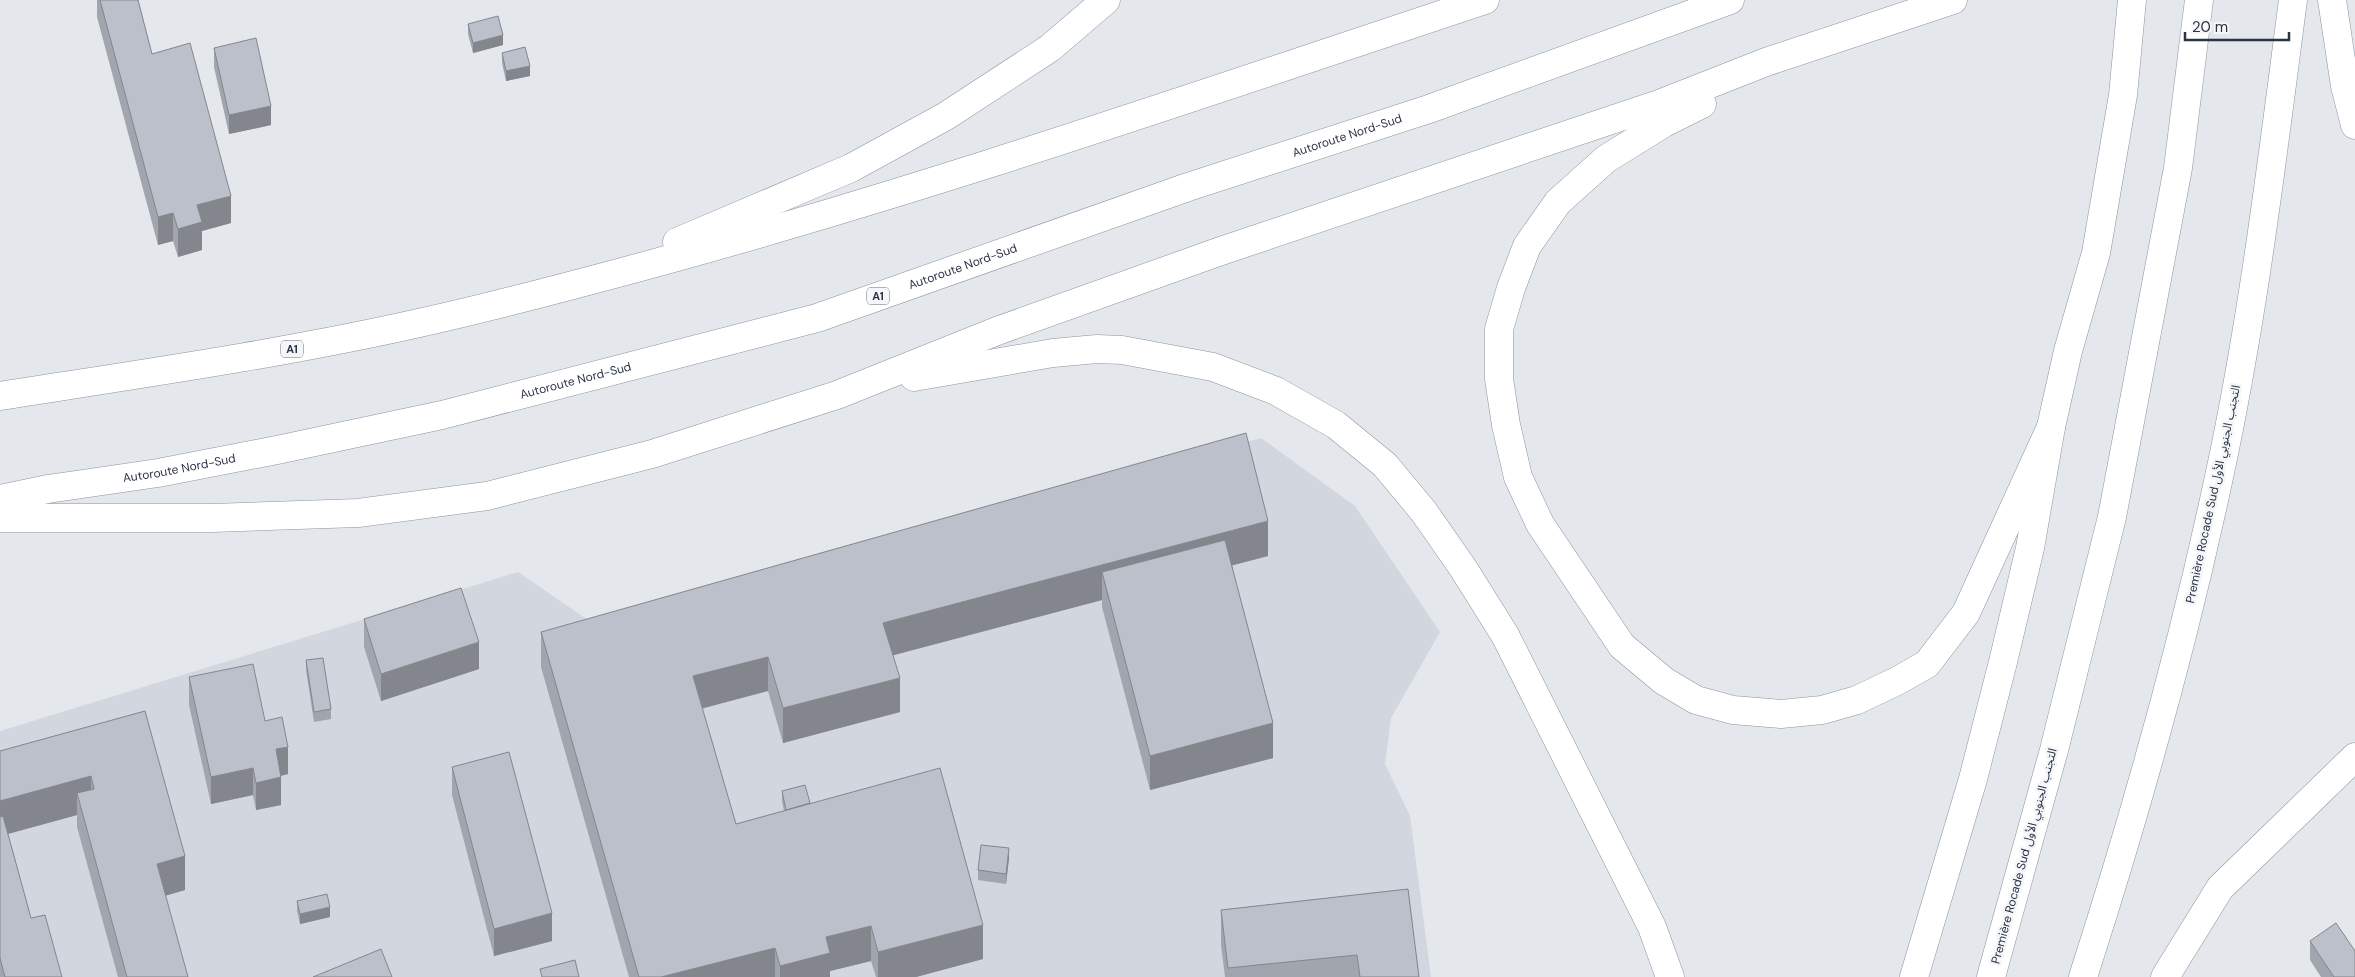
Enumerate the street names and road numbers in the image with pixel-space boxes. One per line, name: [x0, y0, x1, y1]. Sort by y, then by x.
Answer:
street label: Autoroute Nord-Sud: [1290, 110, 1404, 161]
street label: Autoroute Nord-Sud: [906, 240, 1019, 293]
road number: A1: [867, 288, 889, 304]
road number: A1: [281, 340, 303, 358]
street label: Autoroute Nord-Sud: [518, 358, 633, 403]
street label: Première Rocade Sud التجنب الجنوبي الأول: [2182, 383, 2246, 605]
street label: Autoroute Nord-Sud: [122, 450, 237, 486]
street label: Première Rocade Sud التجنب الجنوبي الأول: [1987, 746, 2062, 966]

